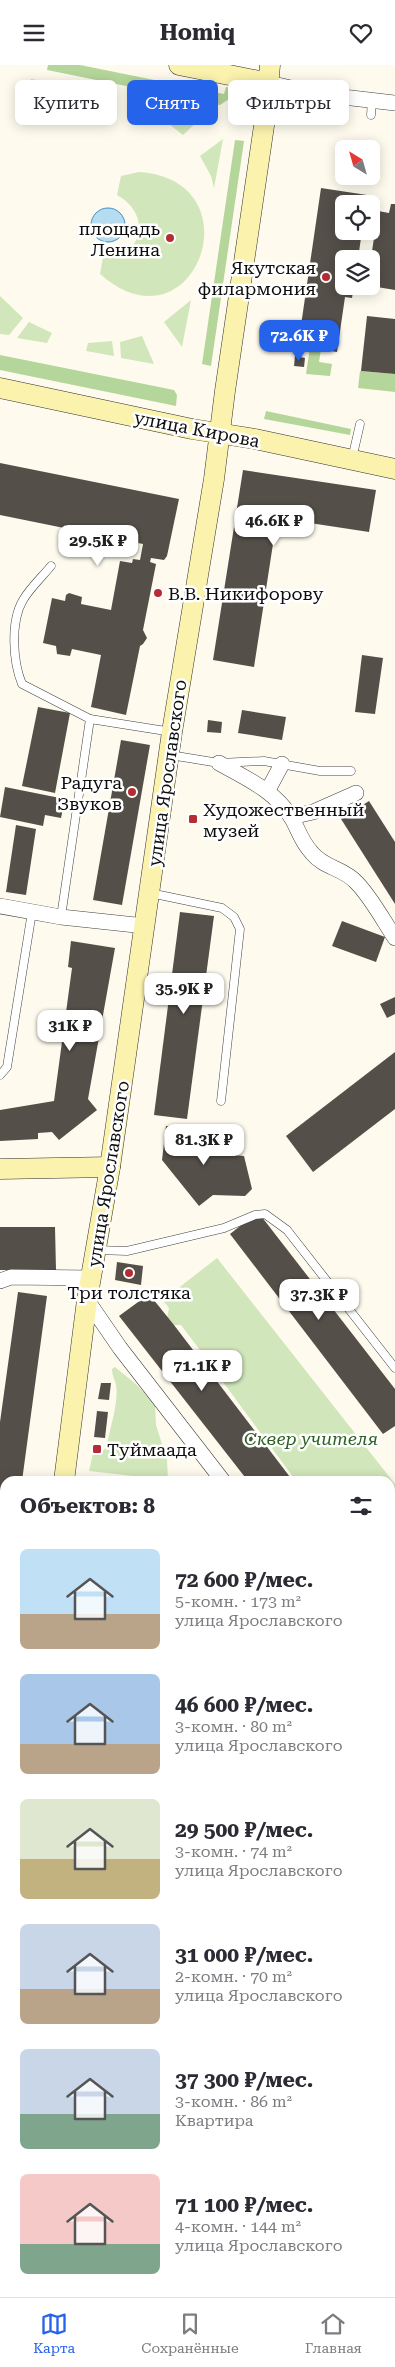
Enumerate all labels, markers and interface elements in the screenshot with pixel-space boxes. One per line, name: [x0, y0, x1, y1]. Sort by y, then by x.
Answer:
icon: menu: [20, 19, 48, 47]
icon: heart: [347, 19, 375, 47]
text: Homiq: [160, 20, 235, 45]
chip: Купить: [15, 80, 117, 125]
chip: Снять: [127, 80, 218, 125]
chip: Фильтры: [228, 80, 349, 125]
north arrow: [335, 140, 380, 185]
map controls: [335, 140, 380, 295]
button: locate: [335, 195, 380, 240]
place label: площадь Ленина: [79, 218, 161, 260]
marker: площадь Ленина: [164, 232, 176, 244]
button: layers: [335, 250, 380, 295]
place label: Якутская филармония: [198, 257, 316, 299]
marker: Якутская филармония: [320, 271, 332, 283]
pin: 72.6K ₽: [253, 319, 345, 362]
text: 72.6K ₽: [270, 326, 328, 345]
street label: улица Кирова: [132, 407, 262, 452]
pin: 46.6K ₽: [228, 505, 320, 547]
text: 46.6K ₽: [245, 511, 303, 530]
pin: 29.5K ₽: [52, 525, 144, 567]
text: 29.5K ₽: [69, 531, 127, 550]
place label: В.В. Никифорову: [168, 583, 324, 604]
marker: В.В. Никифорову: [152, 587, 164, 599]
street label: улица Ярославского: [143, 678, 191, 868]
place label: Радуга Звуков: [57, 772, 122, 814]
marker: Радуга Звуков: [126, 786, 138, 798]
place label: Художественный музей: [203, 799, 364, 841]
marker: Художественный музей: [187, 813, 199, 825]
pin: 35.9K ₽: [138, 973, 230, 1015]
text: 35.9K ₽: [155, 979, 213, 998]
pin: 31K ₽: [35, 1009, 105, 1052]
text: 31K ₽: [48, 1016, 92, 1035]
street label: улица Ярославского: [83, 1079, 133, 1269]
pin: 81.3K ₽: [158, 1123, 250, 1166]
text: 81.3K ₽: [175, 1130, 233, 1149]
marker: Три толстяка: [123, 1267, 135, 1279]
pin: 37.3K ₽: [273, 1279, 365, 1321]
place label: Три толстяка: [67, 1282, 191, 1303]
text: 37.3K ₽: [290, 1285, 348, 1304]
pin: 71.1K ₽: [156, 1349, 248, 1392]
text: 71.1K ₽: [173, 1356, 231, 1375]
park label: Сквер учителя: [244, 1428, 378, 1449]
place label: Туймаада: [107, 1439, 197, 1460]
marker: Туймаада: [91, 1443, 103, 1455]
icon: filters: [347, 1492, 375, 1520]
text: Объектов: 8: [20, 1494, 155, 1518]
text: 72 600 ₽/мес.: [175, 1568, 313, 1592]
icon: home: [60, 1569, 120, 1629]
text: 5-комн. · 173 m²: [175, 1592, 301, 1611]
text: улица Ярославского: [175, 1611, 343, 1630]
text: 46 600 ₽/мес.: [175, 1693, 313, 1717]
icon: home: [60, 1694, 120, 1754]
text: 3-комн. · 80 m²: [175, 1717, 292, 1736]
text: улица Ярославского: [175, 1736, 343, 1755]
text: 29 500 ₽/мес.: [175, 1818, 313, 1842]
icon: home: [60, 1819, 120, 1879]
text: 3-комн. · 74 m²: [175, 1842, 292, 1861]
text: улица Ярославского: [175, 1861, 343, 1880]
text: 31 000 ₽/мес.: [175, 1943, 313, 1967]
icon: home: [60, 1944, 120, 2004]
text: 2-комн. · 70 m²: [175, 1967, 292, 1986]
text: улица Ярославского: [175, 1986, 343, 2005]
text: 37 300 ₽/мес.: [175, 2068, 313, 2092]
icon: home: [60, 2069, 120, 2129]
text: 3-комн. · 86 m²: [175, 2092, 292, 2111]
text: Квартира: [175, 2111, 253, 2130]
text: 71 100 ₽/мес.: [175, 2193, 313, 2217]
icon: home: [60, 2194, 120, 2254]
text: 4-комн. · 144 m²: [175, 2217, 301, 2236]
text: улица Ярославского: [175, 2236, 343, 2255]
tab: Карта: [33, 2310, 75, 2356]
tab: Сохранённые: [141, 2310, 239, 2356]
tab: Главная: [305, 2310, 362, 2356]

